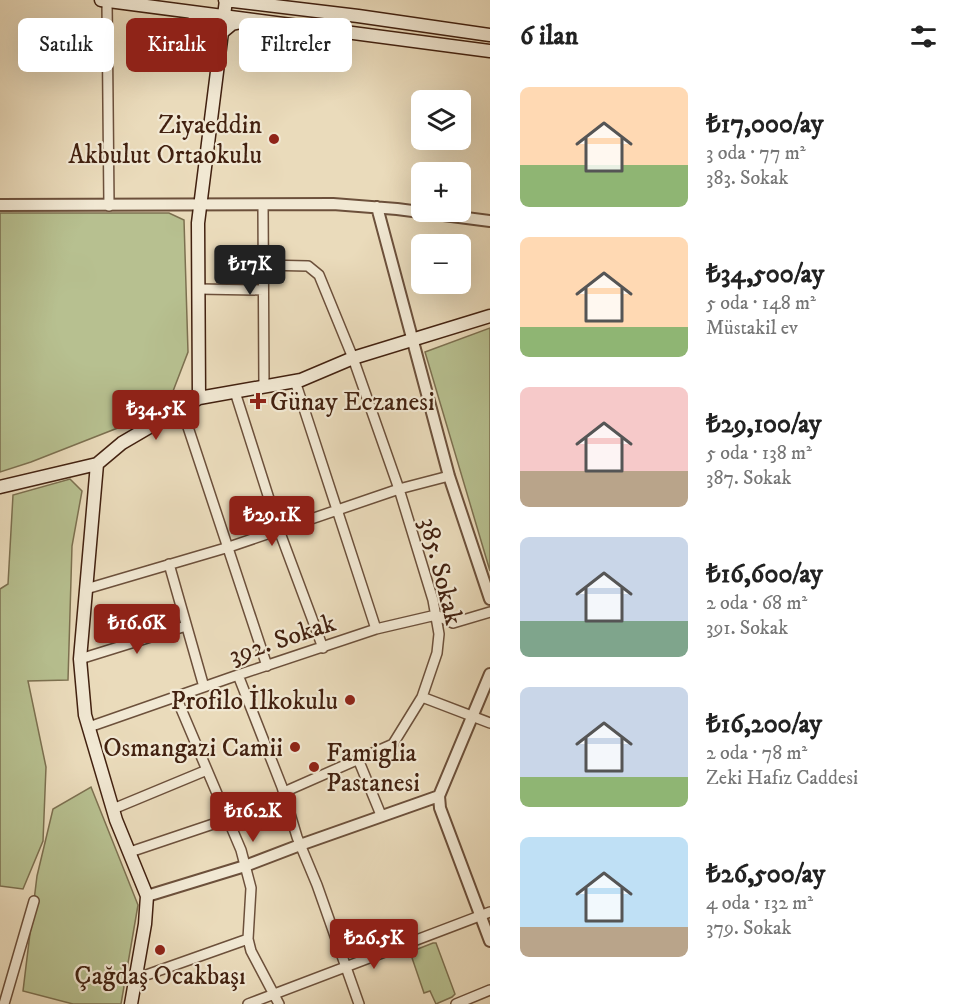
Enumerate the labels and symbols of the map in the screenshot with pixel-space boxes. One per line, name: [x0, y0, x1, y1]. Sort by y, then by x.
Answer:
place label: Ziyaeddin Akbulut Ortaokulu: [68, 109, 262, 172]
marker: Ziyaeddin Akbulut Ortaokulu: [267, 132, 281, 146]
pin: ₺17K: [214, 245, 286, 296]
place label: Günay Eczanesi: [270, 386, 435, 419]
pin: ₺34.5K: [107, 390, 205, 441]
marker: Günay Eczanesi: [251, 394, 265, 408]
pin: ₺29.1K: [223, 496, 321, 547]
street label: 385. Sokak: [411, 514, 470, 629]
pin: ₺16.6K: [88, 604, 186, 655]
street label: 392. Sokak: [225, 607, 340, 672]
place label: Profilo İlkokulu: [170, 684, 338, 718]
marker: Profilo İlkokulu: [343, 693, 357, 707]
place label: Osmangazi Camii: [103, 732, 283, 765]
place label: Famiglia Pastanesi: [326, 737, 420, 800]
marker: Osmangazi Camii: [288, 740, 302, 754]
marker: Famiglia Pastanesi: [307, 760, 321, 774]
pin: ₺16.2K: [204, 792, 302, 843]
pin: ₺26.5K: [325, 919, 423, 970]
marker: Çağdaş Ocakbaşı: [153, 943, 167, 957]
place label: Çağdaş Ocakbaşı: [74, 960, 246, 993]

